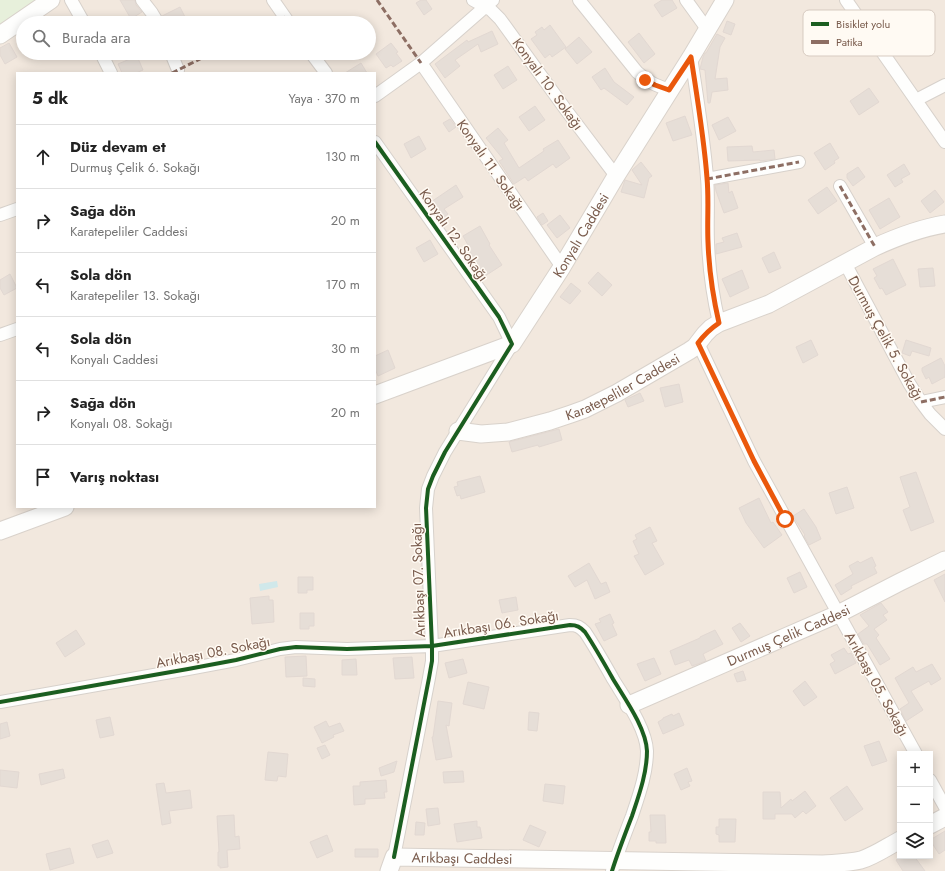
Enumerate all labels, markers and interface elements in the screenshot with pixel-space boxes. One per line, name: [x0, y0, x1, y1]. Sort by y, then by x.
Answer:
legend: [803, 10, 935, 56]
search box: [16, 16, 376, 60]
text: Bisiklet yolu: [836, 16, 890, 32]
icon: search: [30, 27, 52, 49]
text: Burada ara: [62, 27, 130, 49]
street label: Konyalı 10. Sokağı: [508, 34, 588, 134]
text: Patika: [836, 34, 863, 50]
route end: [636, 71, 654, 89]
text: 5 dk: [32, 86, 68, 110]
text: Yaya · 370 m: [289, 89, 360, 108]
street label: Konyalı 11. Sokağı: [452, 115, 530, 215]
text: Düz devam et: [70, 136, 166, 158]
icon: ahead: [32, 146, 54, 168]
text: 130 m: [325, 147, 360, 166]
text: Durmuş Çelik 6. Sokağı: [70, 158, 200, 177]
street label: Konyalı 12. Sokağı: [415, 185, 493, 285]
street label: Konyalı Caddesi: [548, 189, 614, 281]
text: Sağa dön: [70, 200, 136, 222]
icon: right: [32, 210, 54, 232]
text: 20 m: [331, 211, 360, 230]
text: Karatepeliler Caddesi: [70, 222, 188, 241]
text: Sola dön: [70, 264, 132, 286]
street label: Durmuş Çelik 5. Sokağı: [843, 272, 929, 404]
icon: left: [32, 274, 54, 296]
text: 170 m: [325, 275, 360, 294]
text: Karatepeliler 13. Sokağı: [70, 286, 200, 305]
text: Sola dön: [70, 328, 132, 350]
icon: left: [32, 338, 54, 360]
text: 30 m: [331, 339, 360, 358]
street label: Karatepeliler Caddesi: [563, 349, 683, 425]
text: Konyalı Caddesi: [70, 350, 158, 369]
text: Sağa dön: [70, 392, 136, 414]
icon: right: [32, 402, 54, 424]
text: 20 m: [331, 403, 360, 422]
text: Konyalı 08. Sokağı: [70, 414, 173, 433]
icon: arrive: [32, 466, 54, 488]
text: Varış noktası: [70, 466, 159, 488]
route start: [776, 510, 794, 528]
street label: Arıkbaşı 07. Sokağı: [406, 522, 430, 638]
street label: Durmuş Çelik Caddesi: [724, 599, 854, 671]
street label: Arıkbaşı 06. Sokağı: [442, 605, 560, 643]
street label: Arıkbaşı 05. Sokağı: [840, 628, 914, 740]
street label: Arıkbaşı 08. Sokağı: [154, 631, 272, 673]
map controls: [897, 751, 933, 859]
button: +: [897, 751, 933, 787]
button: −: [897, 787, 933, 823]
button: layers: [897, 823, 933, 859]
street label: Arıkbaşı Caddesi: [412, 847, 513, 869]

